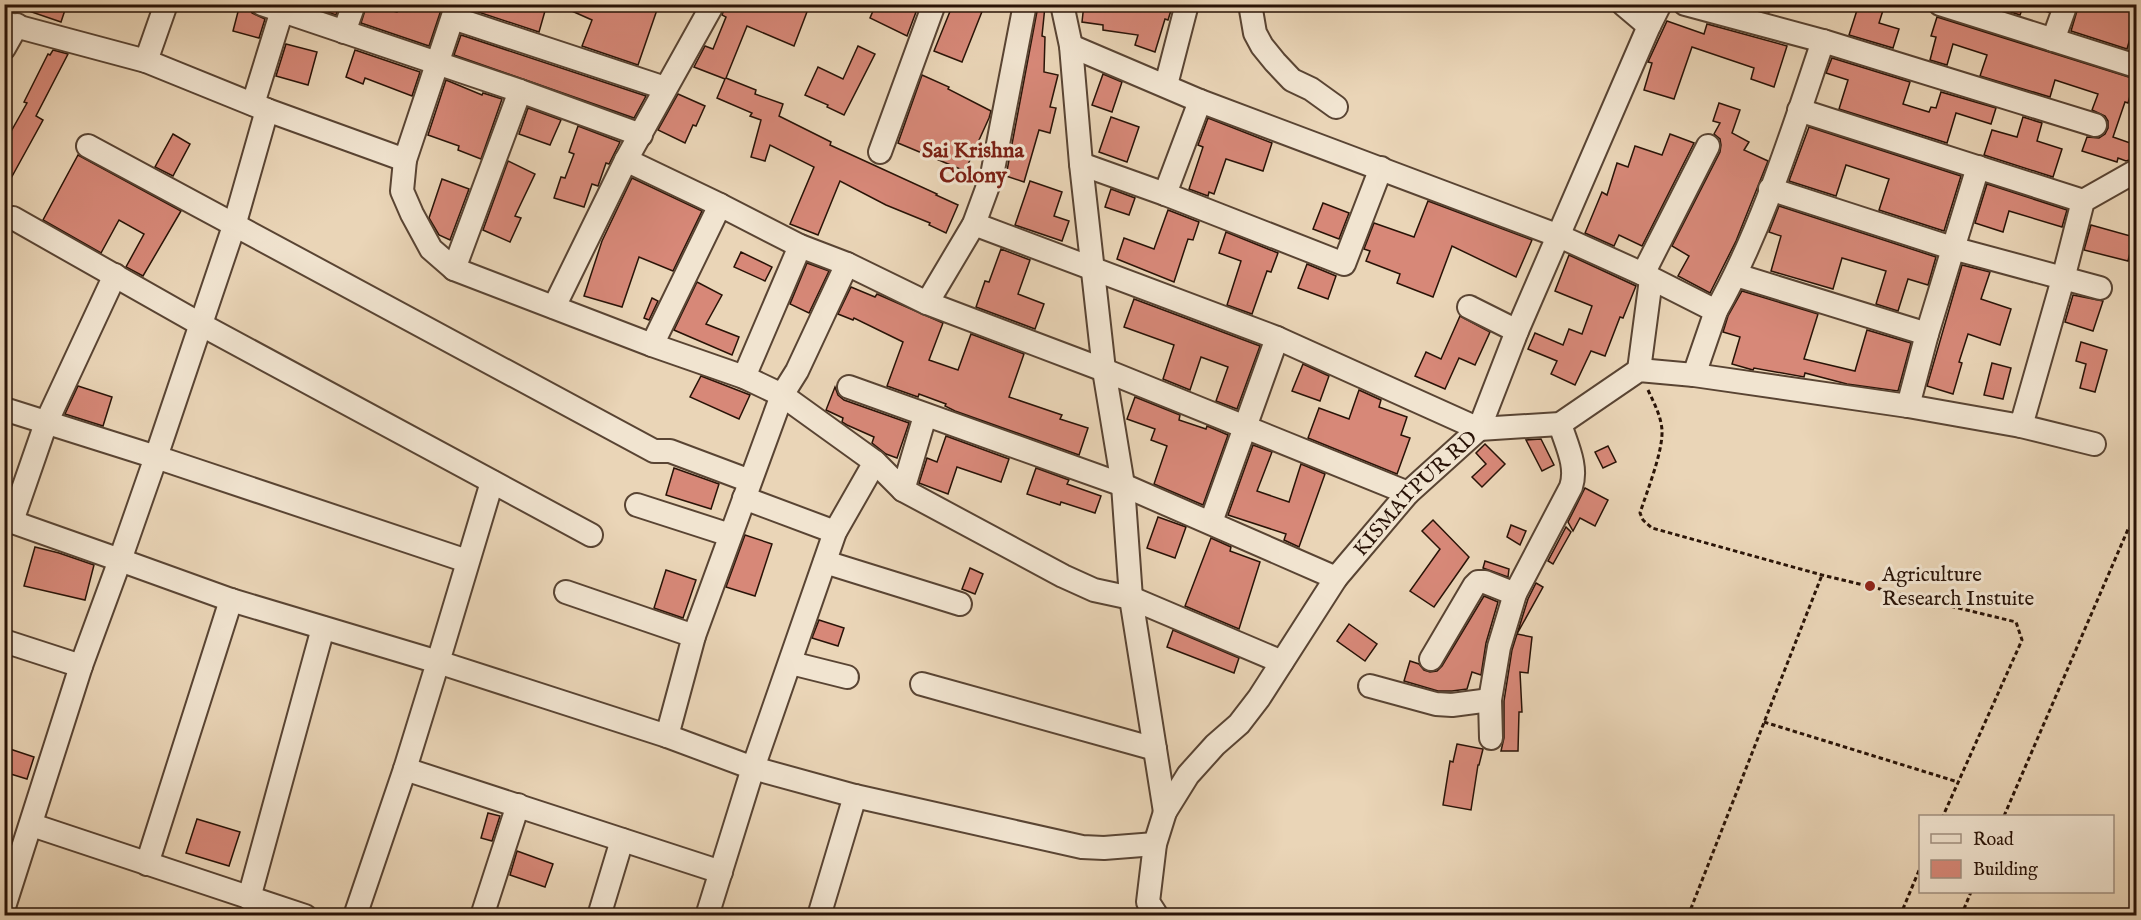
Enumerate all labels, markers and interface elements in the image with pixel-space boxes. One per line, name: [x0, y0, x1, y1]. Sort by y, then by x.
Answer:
district label: Sai Krishna Colony: [922, 137, 1024, 190]
street label: KISMATPUR RD: [1348, 425, 1484, 563]
place label: Agriculture Research Instuite: [1881, 562, 2035, 613]
marker: Agriculture Research Instuite: [1863, 579, 1877, 593]
legend: [1919, 815, 2114, 893]
text: Road: [1973, 829, 2014, 852]
text: Building: [1973, 859, 2038, 882]

